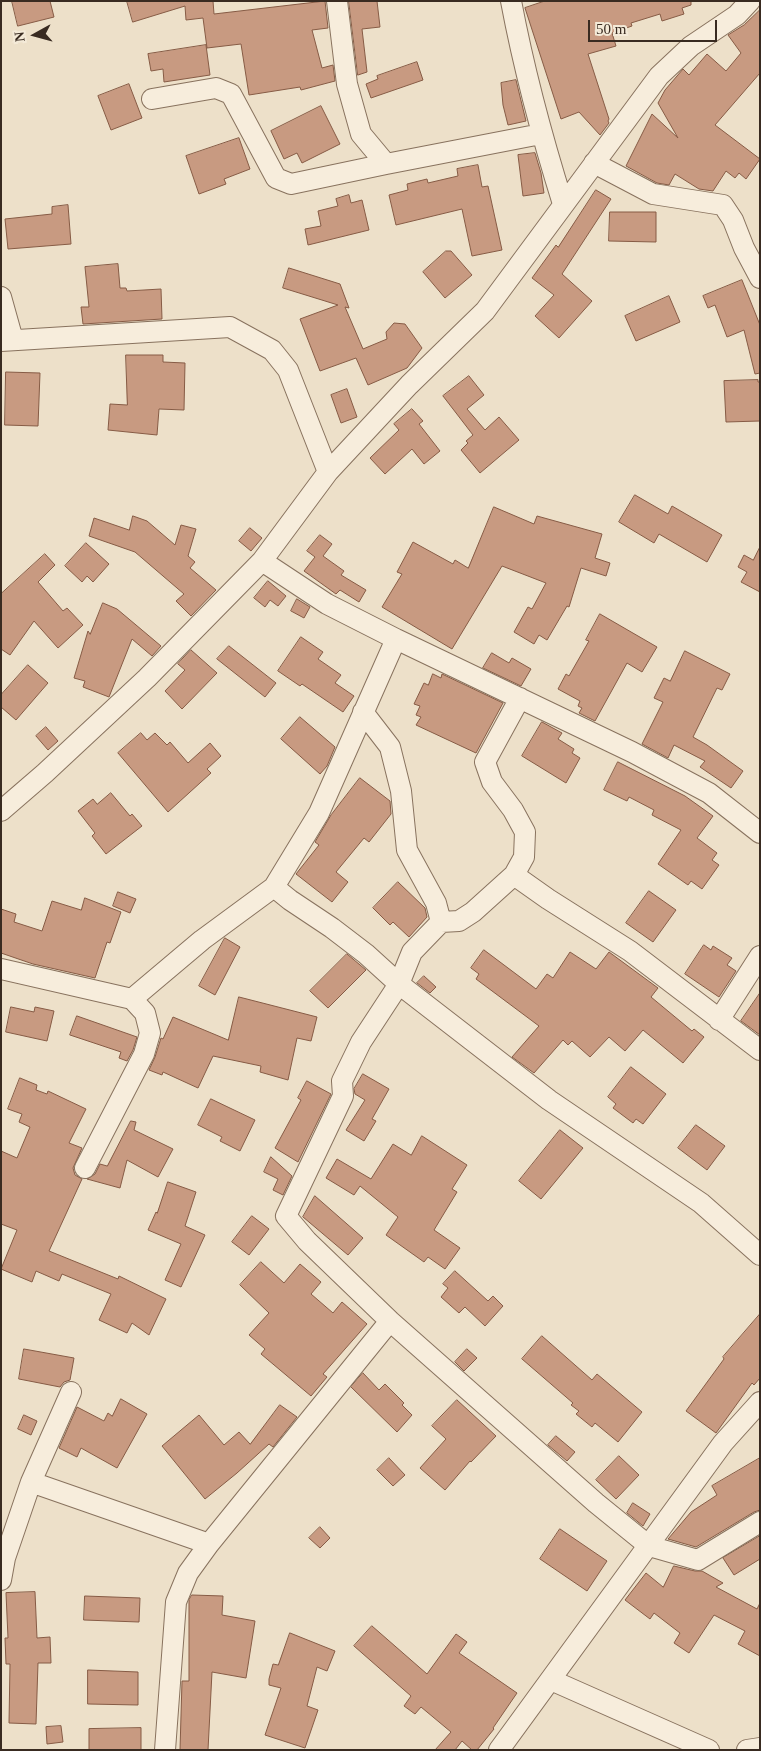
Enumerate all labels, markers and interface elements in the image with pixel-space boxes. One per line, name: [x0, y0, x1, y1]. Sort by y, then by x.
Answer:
north arrow: [10, 10, 60, 60]
scale bar: [591, 10, 720, 42]
text: 50 m: [596, 21, 626, 37]
text: N: [12, 31, 28, 43]

